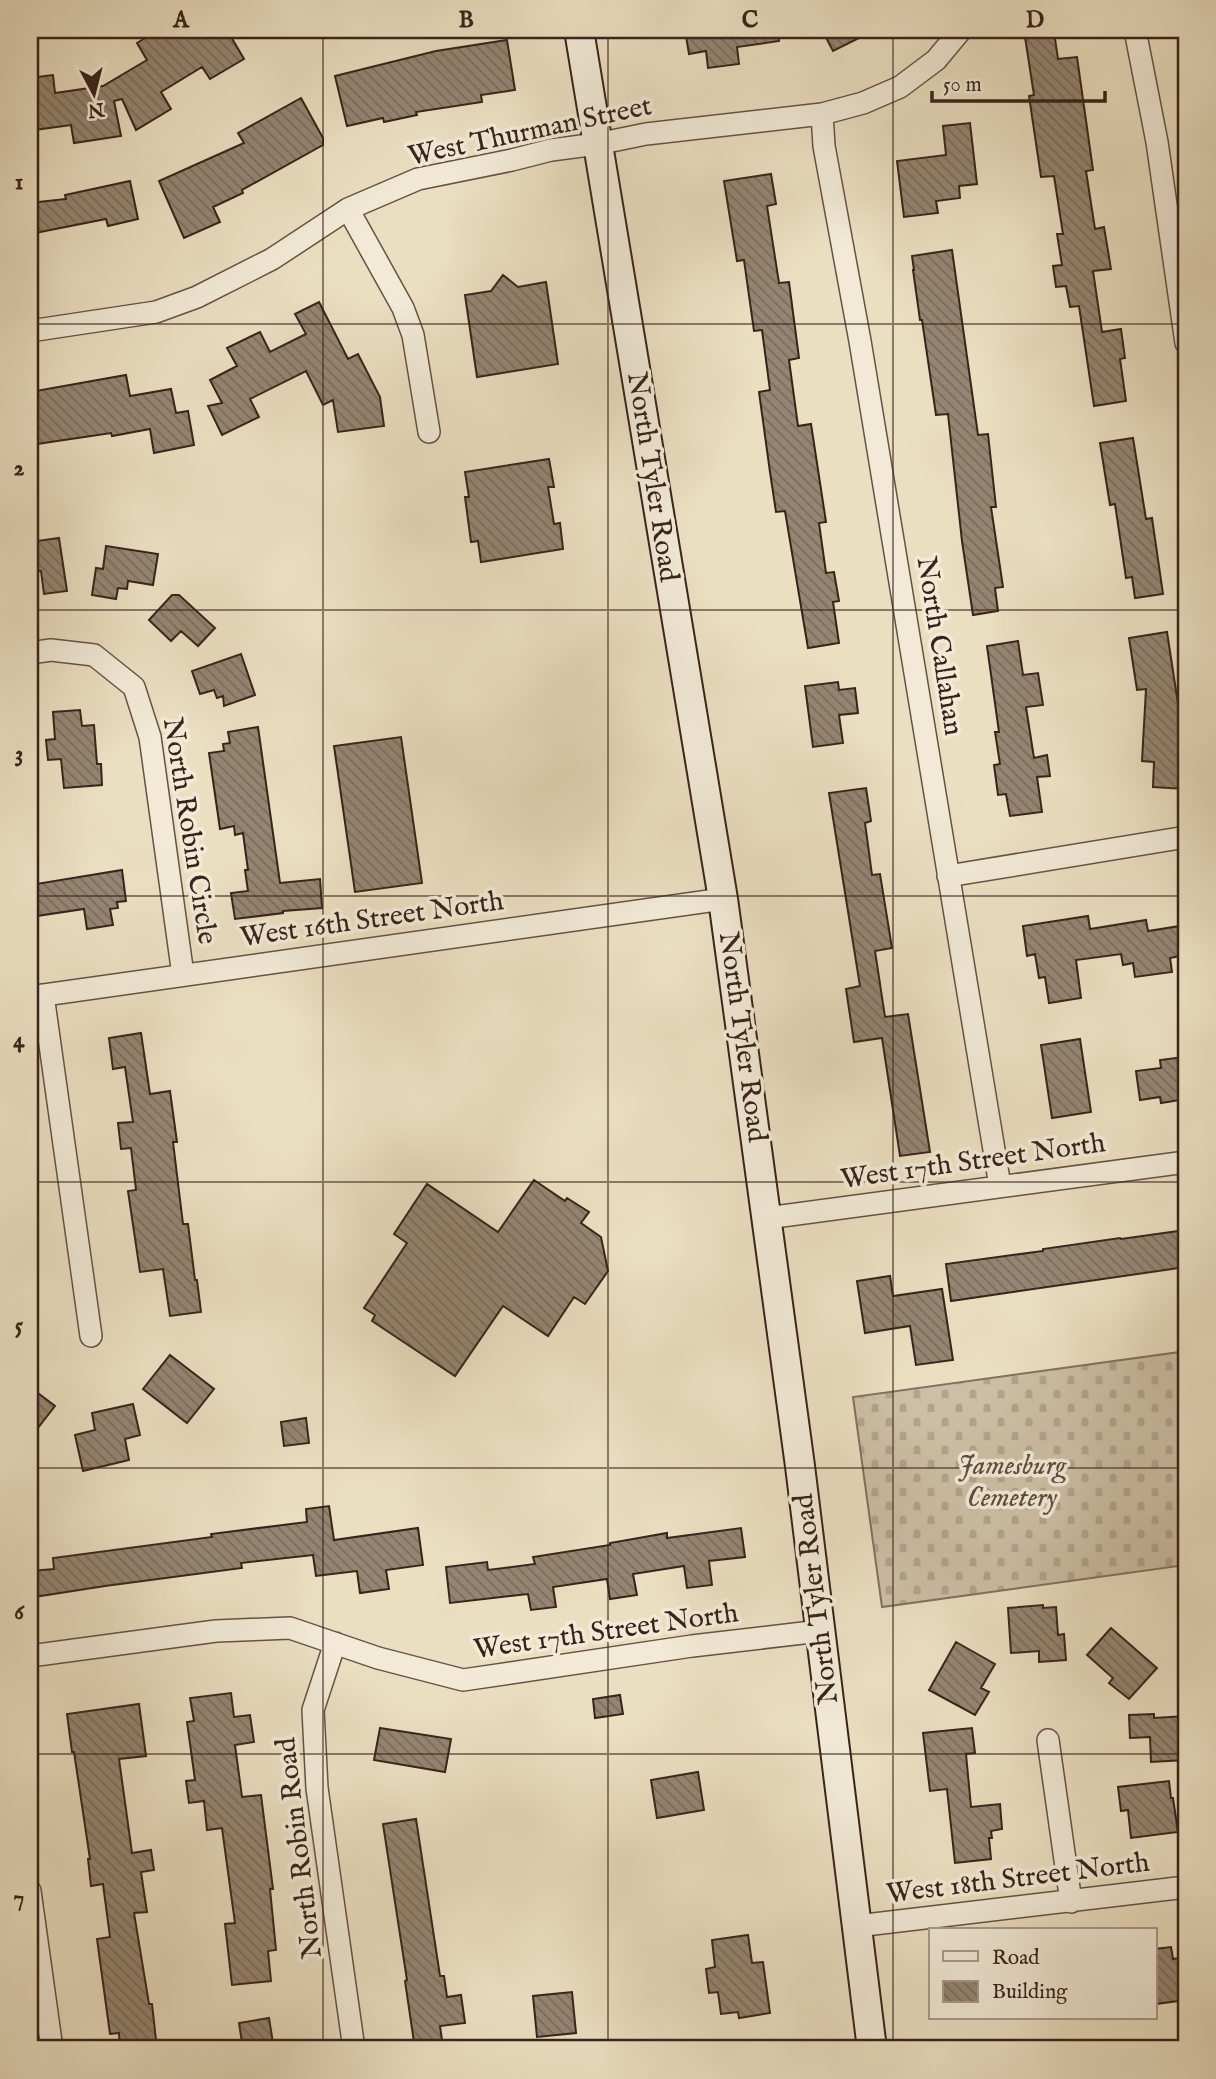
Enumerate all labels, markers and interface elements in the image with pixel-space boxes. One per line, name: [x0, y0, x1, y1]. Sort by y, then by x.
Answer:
text: A: [172, 6, 190, 35]
text: B: [458, 6, 474, 35]
text: C: [742, 6, 759, 35]
text: D: [1026, 6, 1044, 35]
north arrow: [60, 60, 130, 130]
scale bar: [932, 60, 1106, 104]
text: 50 m: [943, 72, 982, 99]
street label: West Thurman Street: [405, 89, 655, 175]
text: N: [86, 96, 106, 122]
text: 1: [15, 168, 23, 197]
street label: North Tyler Road: [618, 370, 686, 584]
text: 2: [14, 454, 25, 483]
street label: North Callahan: [908, 554, 970, 738]
street label: North Robin Circle: [154, 715, 224, 947]
text: 3: [15, 740, 23, 769]
street label: West 16th Street North: [238, 884, 506, 956]
street label: North Tyler Road: [710, 930, 774, 1144]
text: 4: [13, 1026, 25, 1055]
street label: West 17th Street North: [838, 1126, 1108, 1198]
text: 5: [15, 1312, 24, 1341]
park label: Jamesburg Cemetery: [958, 1449, 1067, 1516]
street label: North Tyler Road: [787, 1492, 847, 1706]
street label: West 17th Street North: [471, 1596, 741, 1668]
text: 6: [14, 1598, 25, 1627]
street label: North Robin Road: [269, 1735, 331, 1960]
street label: West 18th Street North: [885, 1845, 1152, 1912]
text: 7: [14, 1884, 24, 1913]
legend: [929, 1928, 1156, 2020]
text: Road: [992, 1945, 1040, 1972]
text: Building: [992, 1979, 1068, 2006]

